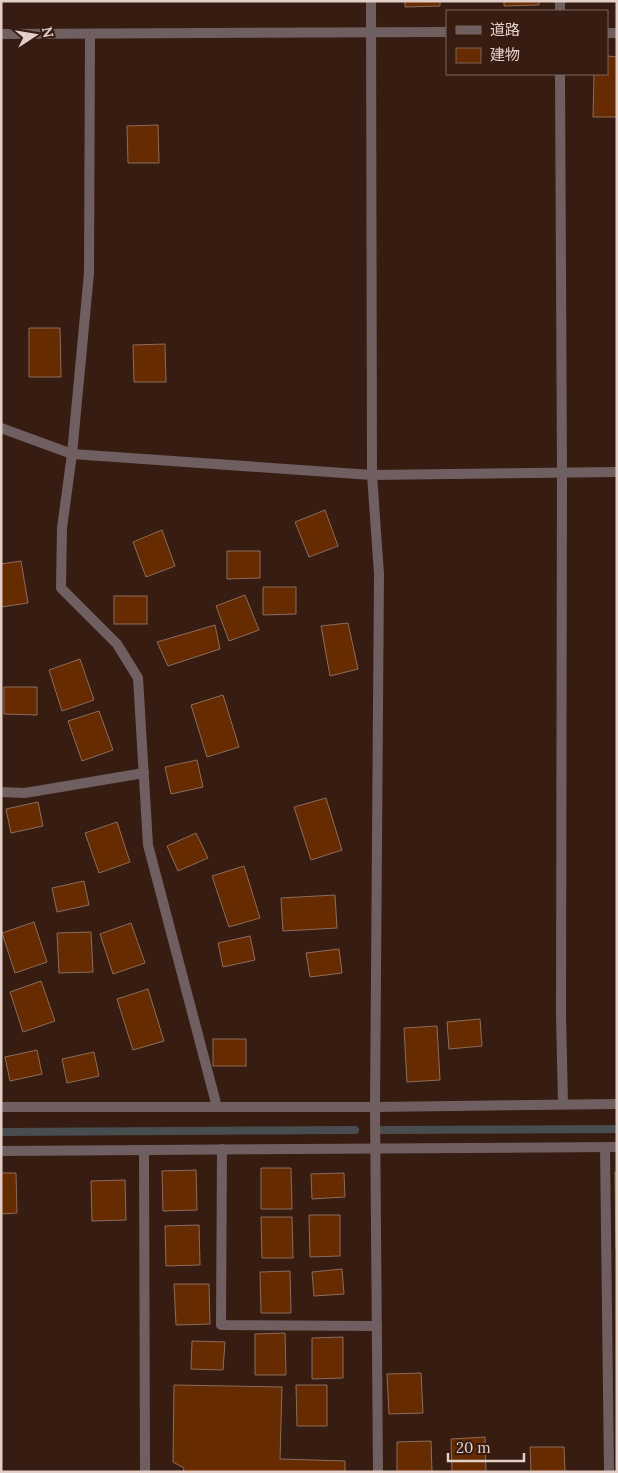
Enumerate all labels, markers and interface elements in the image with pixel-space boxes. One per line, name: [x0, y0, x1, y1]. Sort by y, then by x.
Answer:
north arrow: [10, 10, 60, 60]
legend: [446, 10, 608, 75]
text: 道路: [490, 20, 520, 39]
text: N: [38, 25, 58, 40]
text: 建物: [490, 45, 520, 64]
scale bar: [448, 1430, 524, 1462]
text: 20 m: [456, 1438, 491, 1457]

